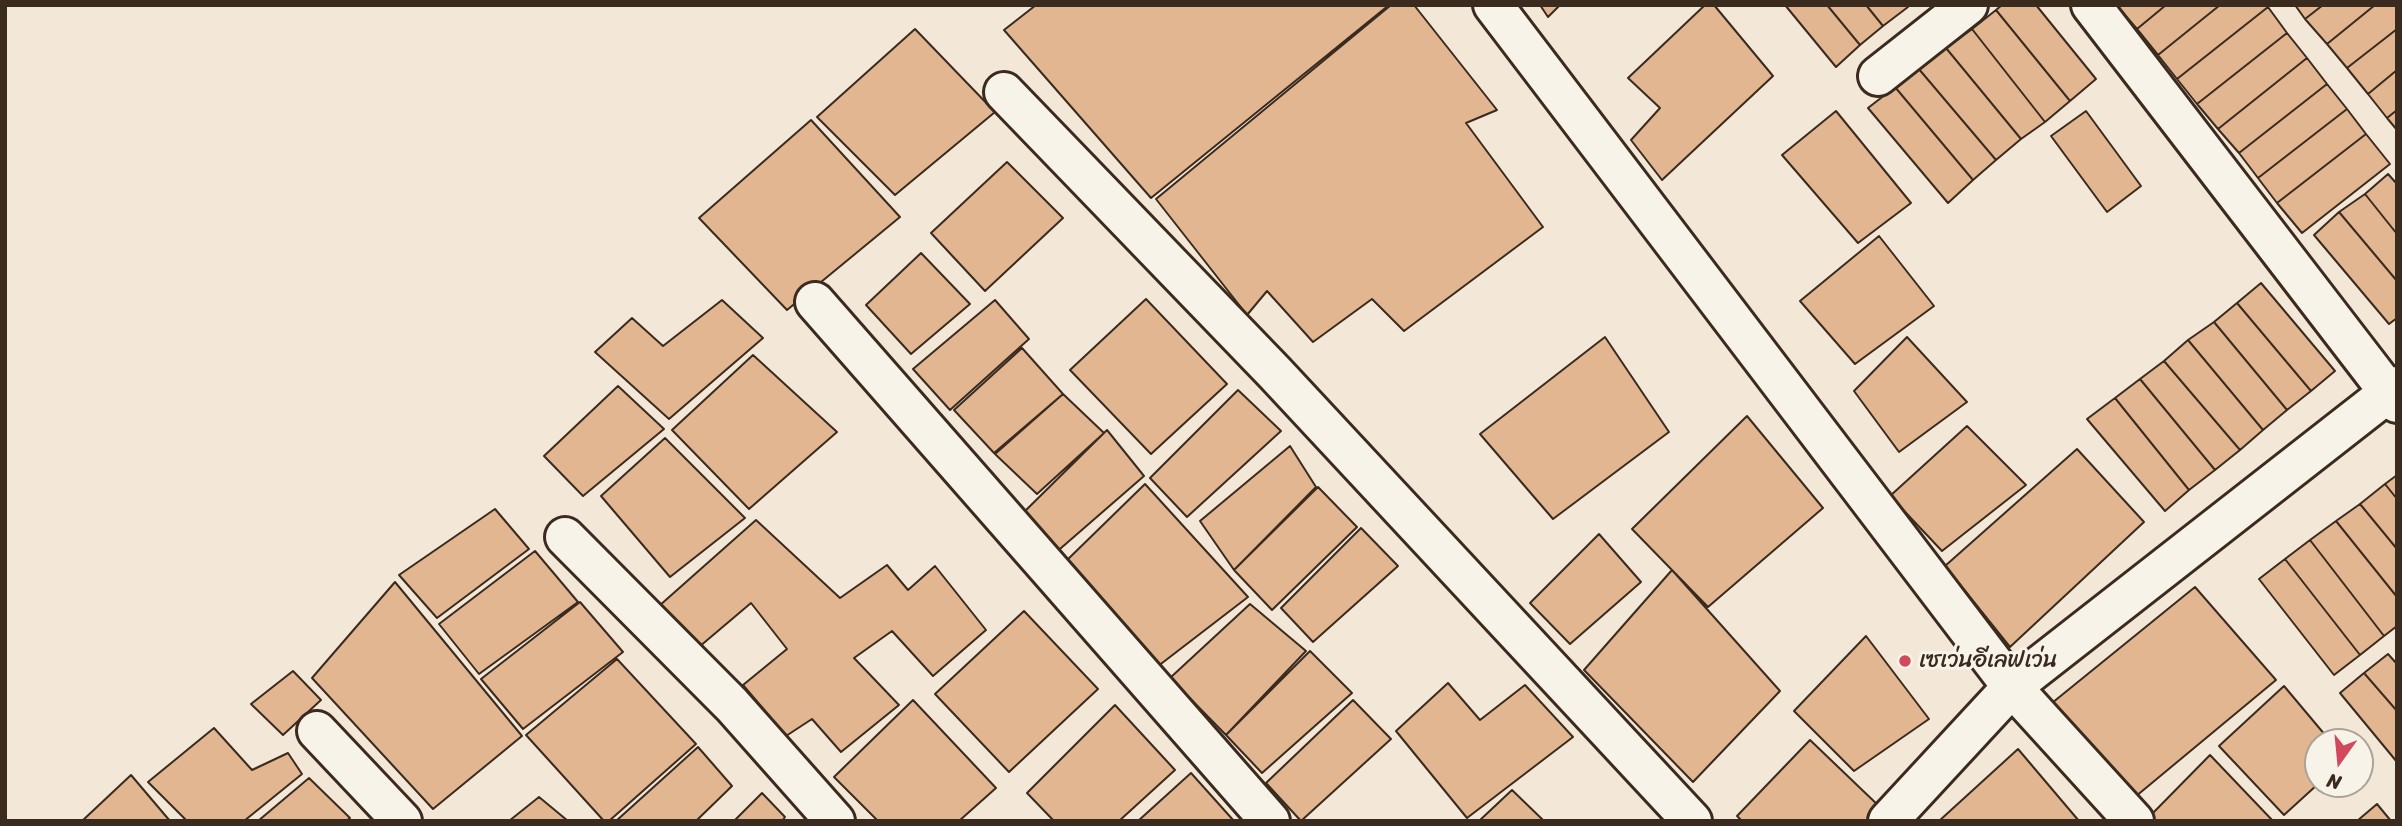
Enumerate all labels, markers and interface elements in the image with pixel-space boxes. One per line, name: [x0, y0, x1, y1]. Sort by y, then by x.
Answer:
place label: เซเว่นอีเลฟเว่น: [1919, 647, 2057, 675]
marker: เซเว่นอีเลฟเว่น: [1897, 653, 1913, 669]
north arrow: [2304, 728, 2374, 798]
text: N: [2323, 764, 2345, 799]

